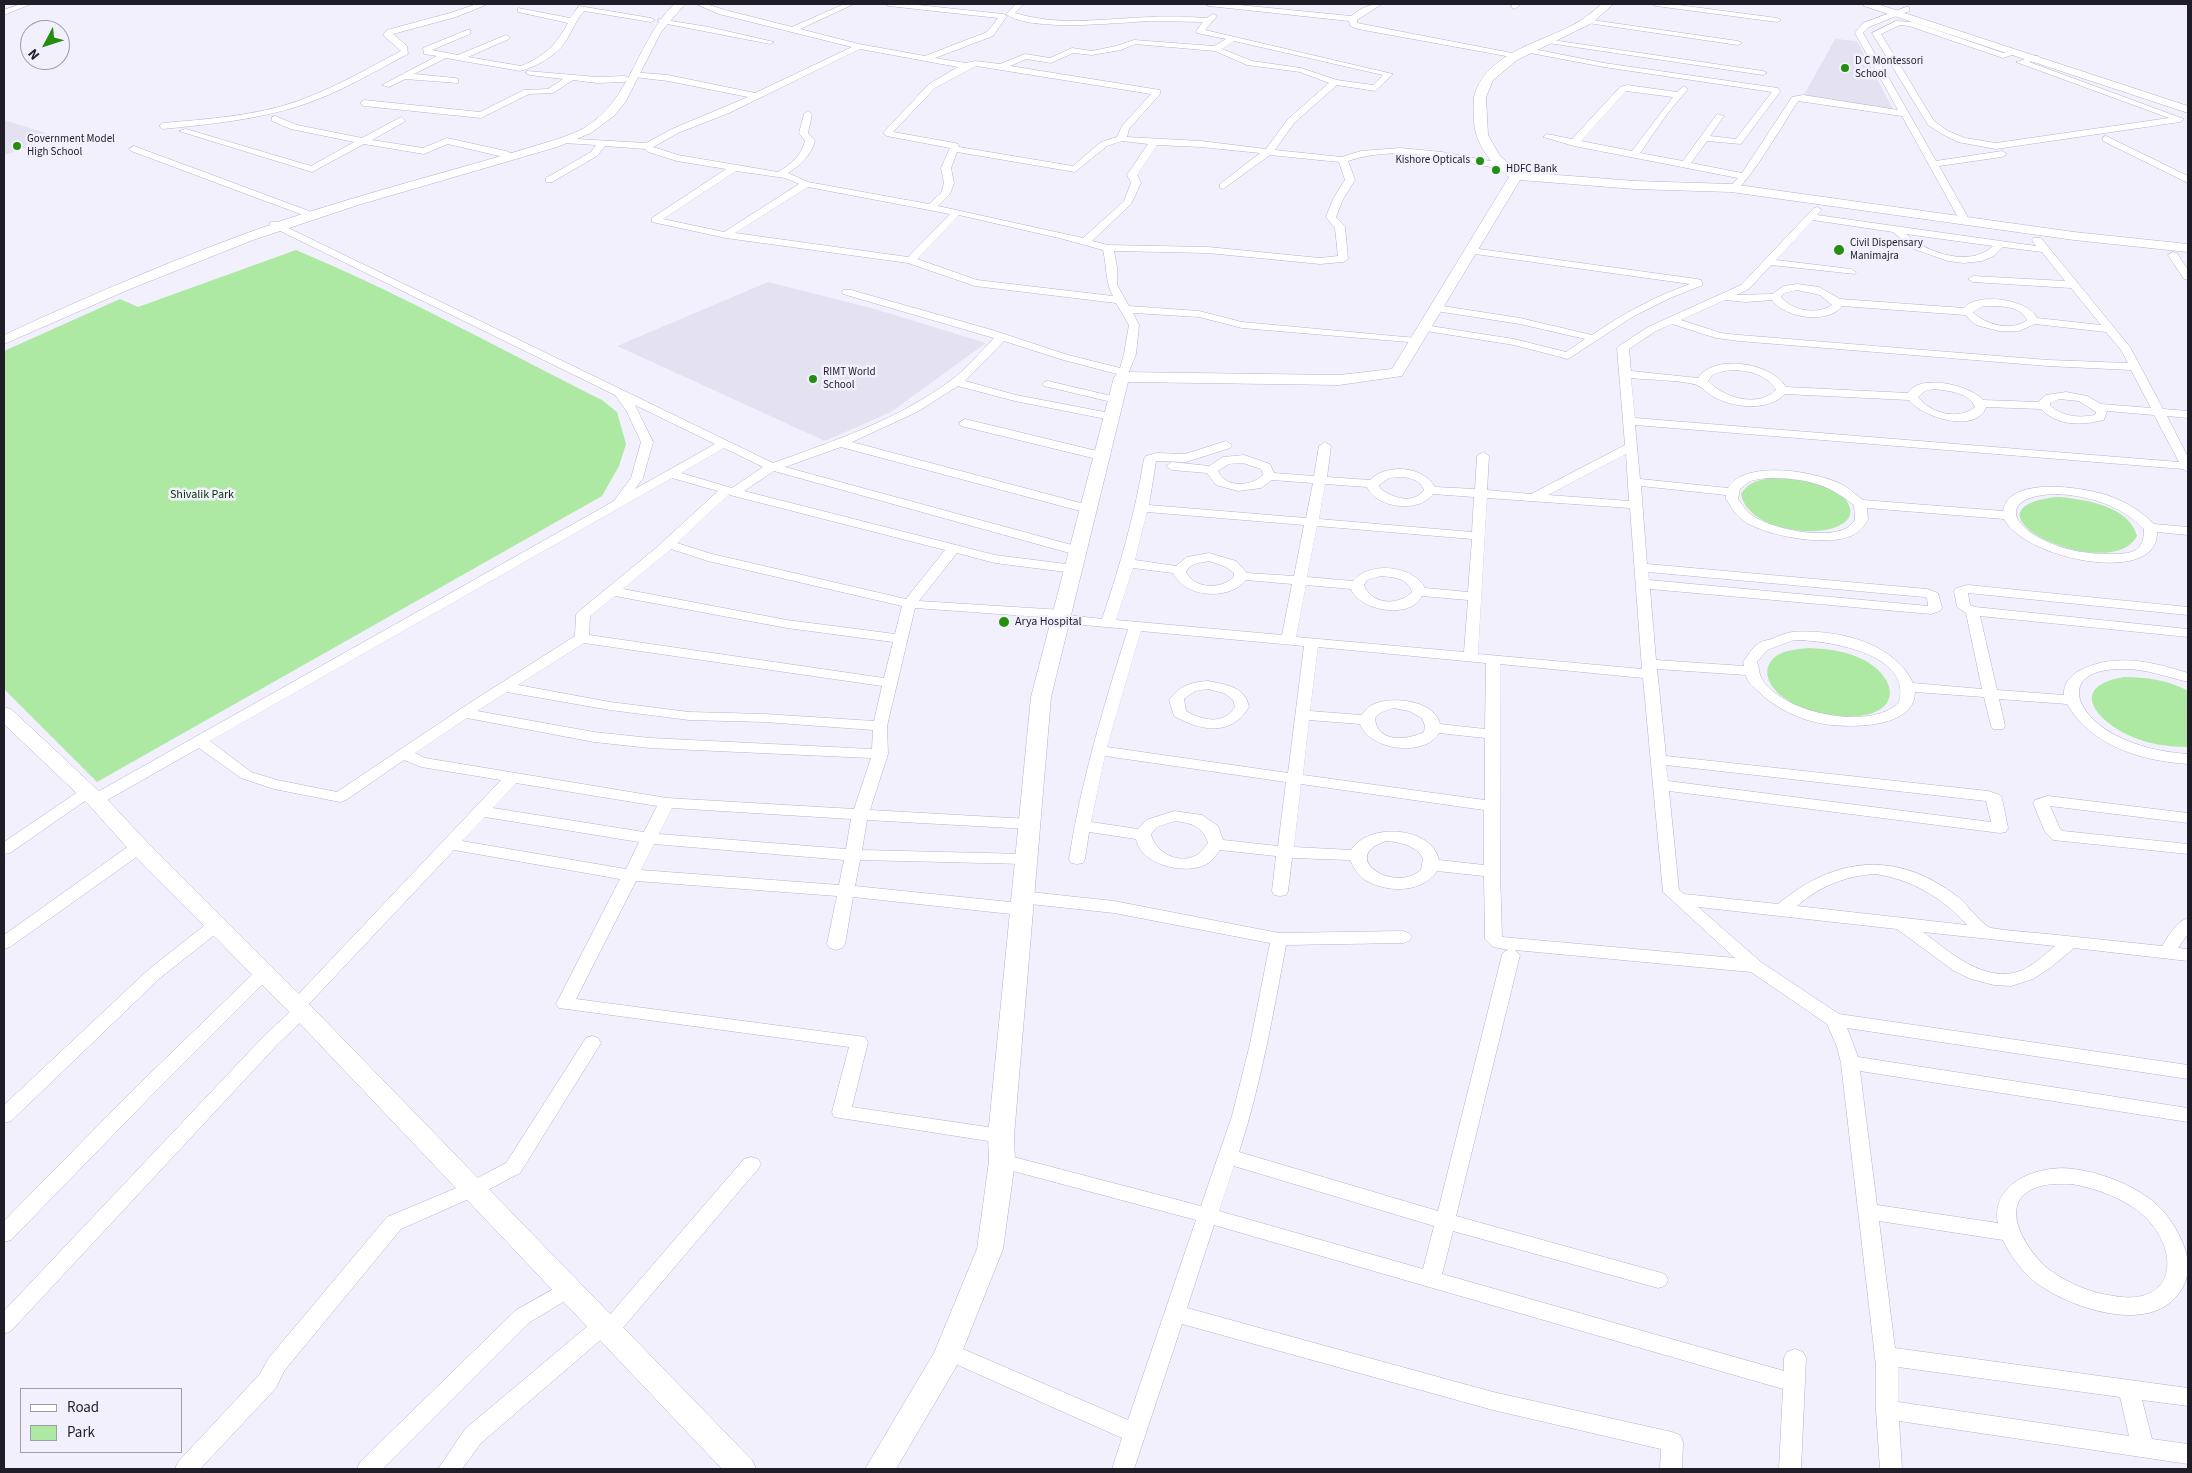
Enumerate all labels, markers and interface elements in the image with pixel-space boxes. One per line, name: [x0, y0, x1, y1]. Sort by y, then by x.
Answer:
north arrow: [20, 20, 70, 70]
text: N: [24, 44, 45, 64]
place label: D C Montessori School: [1855, 55, 1923, 81]
marker: D C Montessori School: [1839, 62, 1851, 74]
place label: Government Model High School: [27, 133, 115, 159]
marker: Government Model High School: [11, 140, 23, 152]
place label: Kishore Opticals: [1396, 154, 1470, 168]
marker: Kishore Opticals: [1474, 155, 1486, 167]
place label: HDFC Bank: [1506, 163, 1557, 177]
marker: HDFC Bank: [1490, 164, 1502, 176]
place label: Civil Dispensary Manimajra: [1850, 237, 1923, 263]
marker: Civil Dispensary Manimajra: [1832, 243, 1846, 257]
place label: RIMT World School: [823, 366, 876, 392]
marker: RIMT World School: [807, 373, 819, 385]
park label: Shivalik Park: [170, 488, 234, 502]
marker: Arya Hospital: [997, 615, 1011, 629]
place label: Arya Hospital: [1015, 615, 1082, 629]
legend: [20, 1388, 182, 1453]
text: Road: [67, 1397, 99, 1418]
text: Park: [67, 1422, 95, 1443]

